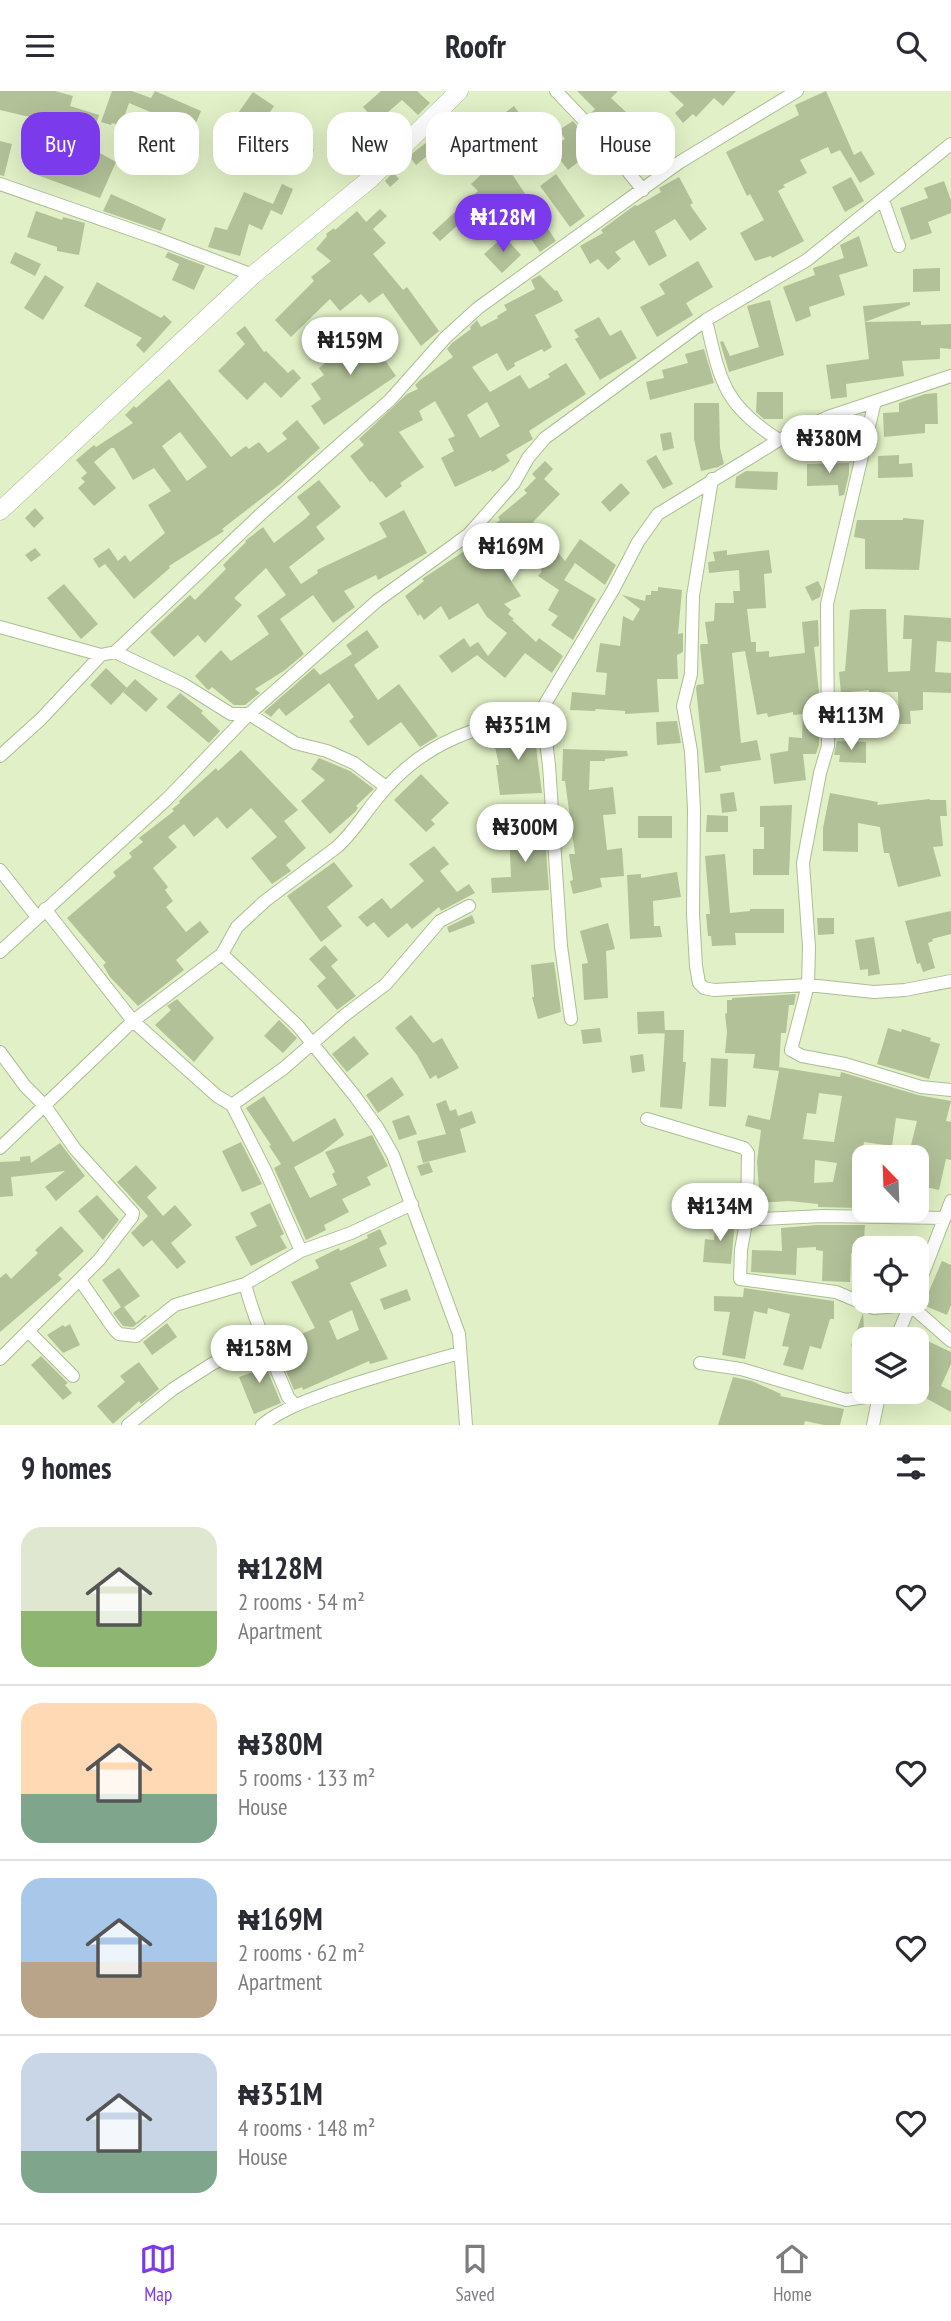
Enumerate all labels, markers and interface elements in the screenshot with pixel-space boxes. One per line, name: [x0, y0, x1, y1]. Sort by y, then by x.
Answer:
text: Roofr: [445, 25, 506, 67]
icon: menu: [21, 27, 59, 65]
icon: search: [892, 27, 930, 65]
chip: Buy: [21, 112, 100, 175]
chip: Rent: [114, 112, 199, 175]
chip: Filters: [213, 112, 313, 175]
chip: New: [327, 112, 412, 175]
chip: Apartment: [426, 112, 562, 175]
chip: House: [576, 112, 675, 175]
pin: ₦128M: [454, 195, 552, 254]
text: ₦128M: [471, 202, 535, 231]
pin: ₦159M: [301, 317, 399, 377]
text: ₦159M: [318, 325, 382, 354]
pin: ₦380M: [780, 415, 878, 475]
text: ₦380M: [797, 423, 861, 452]
pin: ₦169M: [462, 524, 560, 583]
text: ₦169M: [479, 531, 543, 560]
pin: ₦113M: [802, 693, 900, 752]
text: ₦113M: [819, 700, 883, 729]
pin: ₦351M: [469, 703, 567, 762]
text: ₦351M: [486, 710, 550, 739]
pin: ₦300M: [476, 805, 574, 864]
text: ₦300M: [493, 812, 557, 841]
north arrow: [852, 1145, 929, 1221]
map controls: [852, 1145, 929, 1404]
pin: ₦134M: [671, 1183, 769, 1243]
text: ₦134M: [688, 1191, 752, 1220]
button: locate: [852, 1236, 929, 1313]
pin: ₦158M: [210, 1325, 308, 1385]
button: layers: [852, 1327, 929, 1404]
text: ₦158M: [227, 1333, 291, 1362]
text: 9 homes: [21, 1448, 112, 1487]
icon: filters: [892, 1448, 930, 1486]
text: ₦128M: [238, 1548, 323, 1587]
icon: home: [77, 1555, 161, 1639]
icon: heart: [892, 1578, 930, 1616]
text: 2 rooms · 54 m²: [238, 1587, 365, 1616]
text: Apartment: [238, 1616, 322, 1645]
text: ₦380M: [238, 1724, 323, 1763]
icon: home: [77, 1731, 161, 1815]
icon: heart: [892, 1754, 930, 1792]
text: 5 rooms · 133 m²: [238, 1763, 375, 1792]
text: House: [238, 1792, 288, 1821]
text: ₦169M: [238, 1899, 323, 1938]
icon: home: [77, 1906, 161, 1990]
icon: heart: [892, 1929, 930, 1967]
text: 2 rooms · 62 m²: [238, 1938, 365, 1967]
text: Apartment: [238, 1967, 322, 1996]
text: ₦351M: [238, 2074, 323, 2113]
icon: home: [77, 2081, 161, 2165]
icon: heart: [892, 2104, 930, 2142]
text: 4 rooms · 148 m²: [238, 2113, 375, 2142]
text: House: [238, 2142, 288, 2171]
tab: Map: [139, 2240, 177, 2306]
tab: Saved: [456, 2240, 495, 2306]
tab: Home: [773, 2240, 812, 2306]

